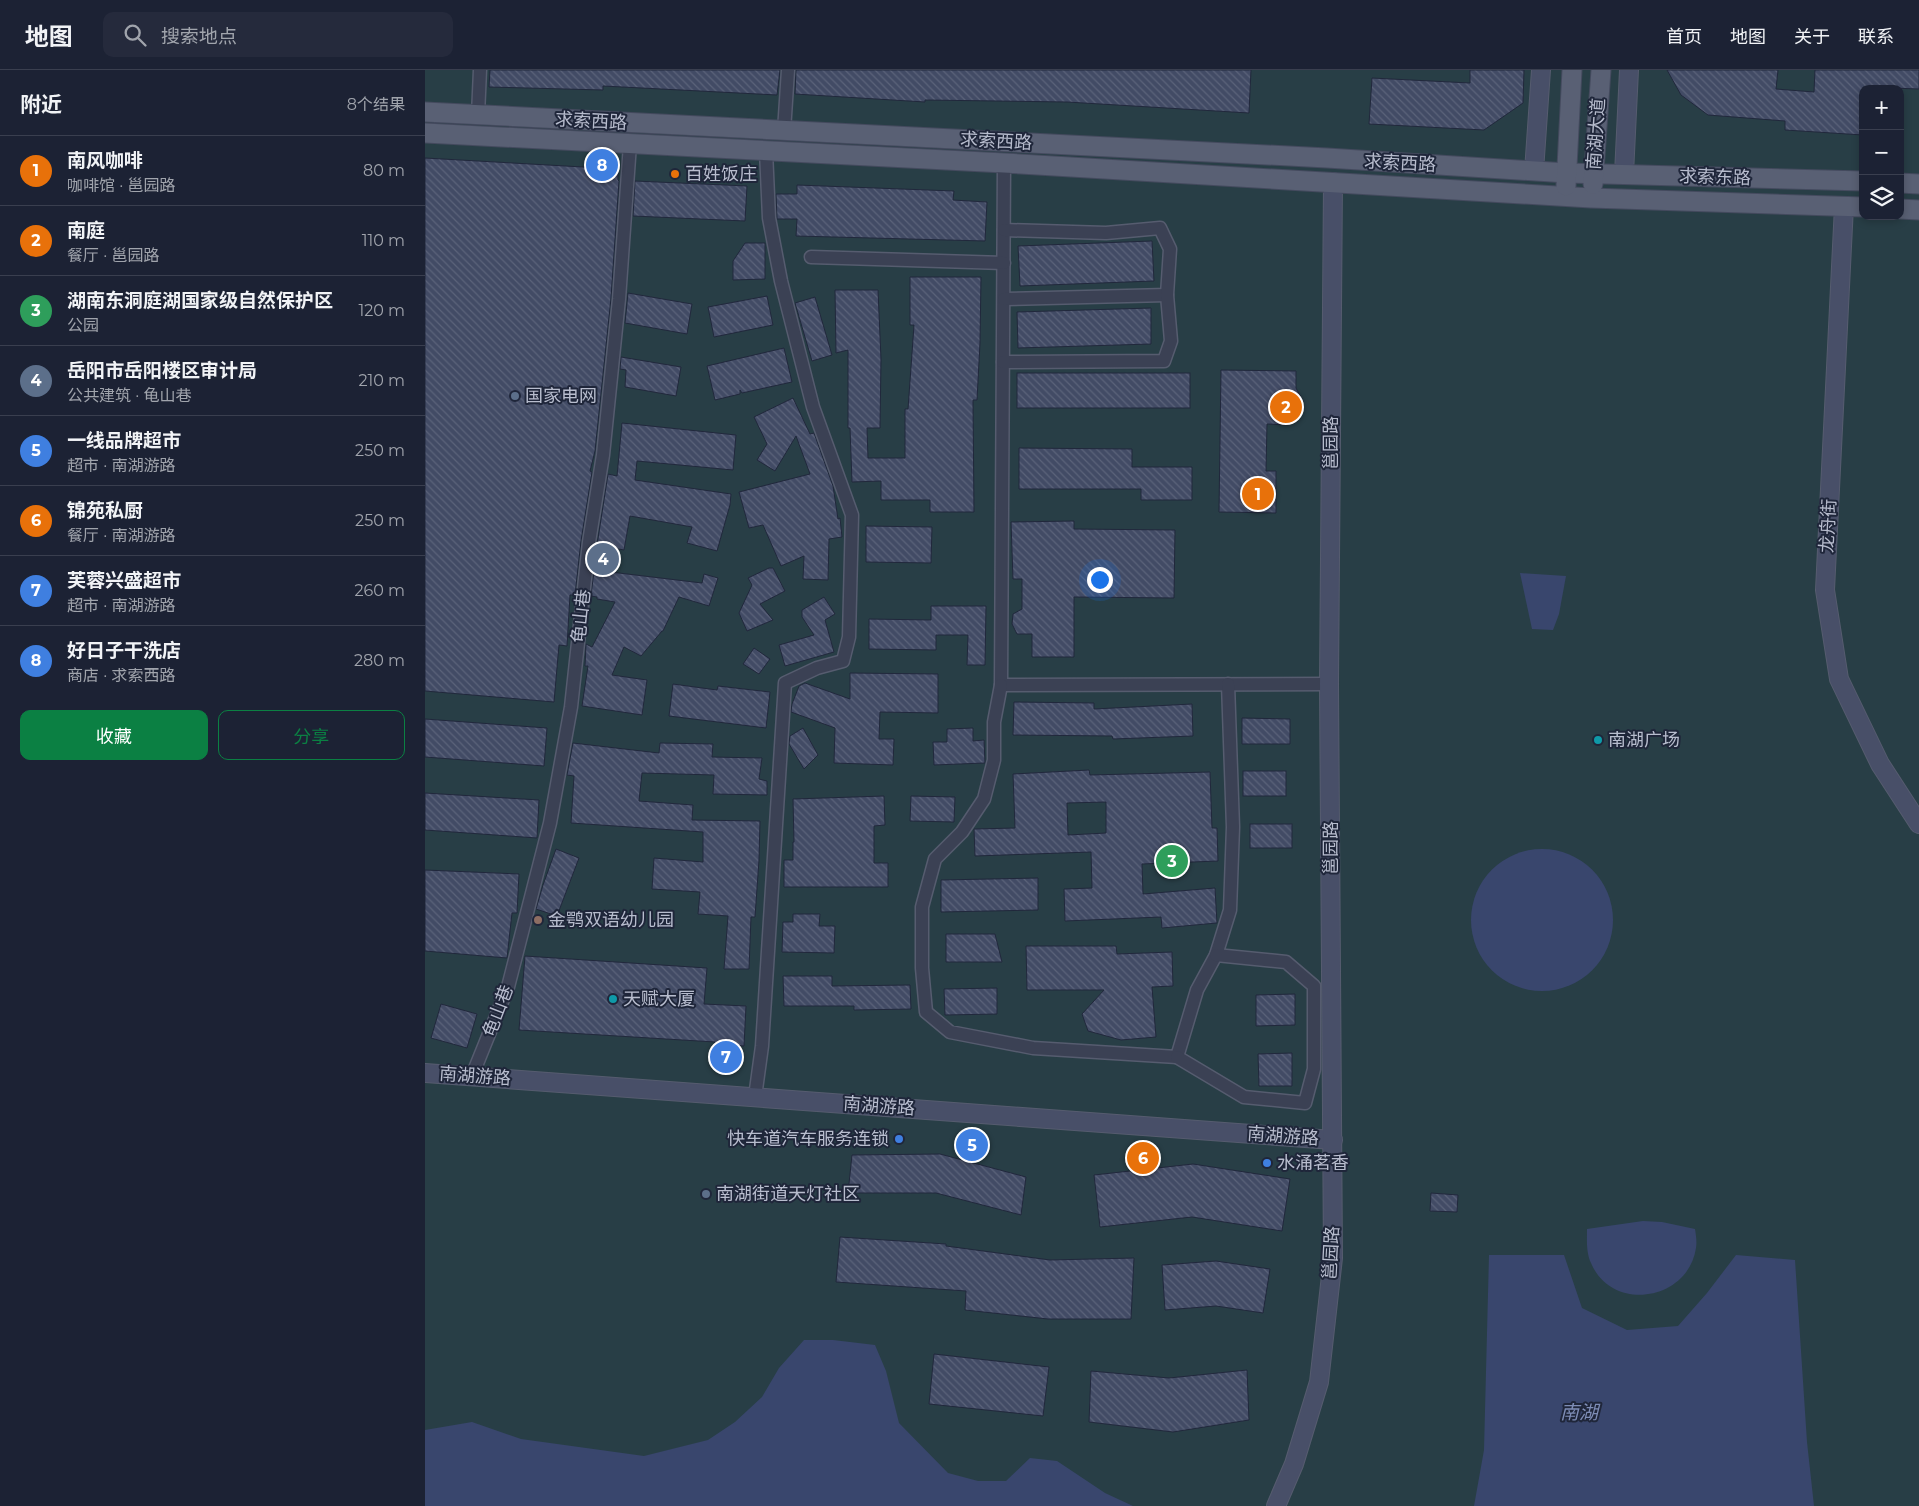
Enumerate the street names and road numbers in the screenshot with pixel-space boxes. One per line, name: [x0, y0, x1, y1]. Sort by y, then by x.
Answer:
street label: 南湖大道: [1583, 97, 1609, 171]
street label: 求索西路: [554, 108, 628, 134]
street label: 求索西路: [959, 128, 1033, 154]
street label: 求索西路: [1363, 150, 1437, 176]
street label: 求索东路: [1679, 165, 1751, 189]
street label: 邕园路: [1320, 416, 1342, 470]
street label: 龙舟街: [1816, 498, 1840, 554]
street label: 龟山巷: [567, 588, 595, 644]
street label: 邕园路: [1320, 821, 1342, 875]
street label: 龟山巷: [478, 982, 518, 1040]
street label: 南湖游路: [438, 1063, 512, 1089]
street label: 南湖游路: [842, 1093, 916, 1119]
street label: 南湖游路: [1246, 1123, 1320, 1149]
street label: 邕园路: [1319, 1225, 1343, 1281]

